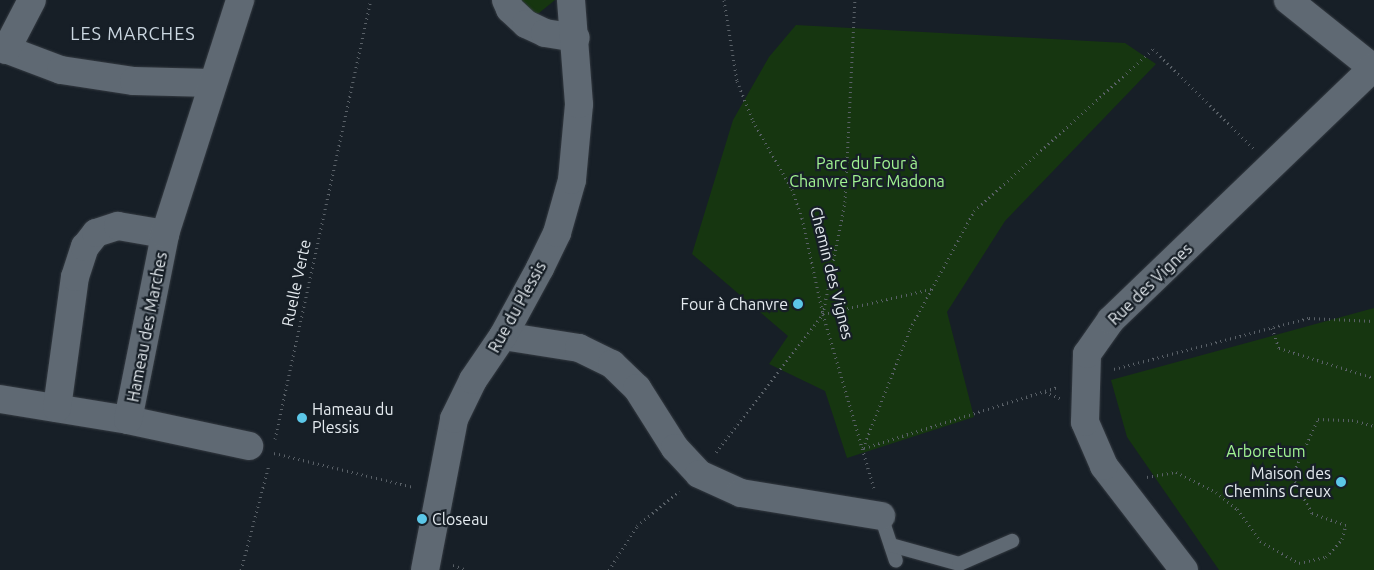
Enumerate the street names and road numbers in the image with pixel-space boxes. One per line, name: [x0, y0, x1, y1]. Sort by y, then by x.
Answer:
street label: Chemin des Vignes: [806, 205, 858, 341]
street label: Ruelle Verte: [277, 238, 315, 328]
street label: Rue des Vignes: [1104, 239, 1196, 329]
street label: Hameau des Marches: [123, 250, 171, 404]
street label: Rue du Plessis: [484, 258, 550, 356]

